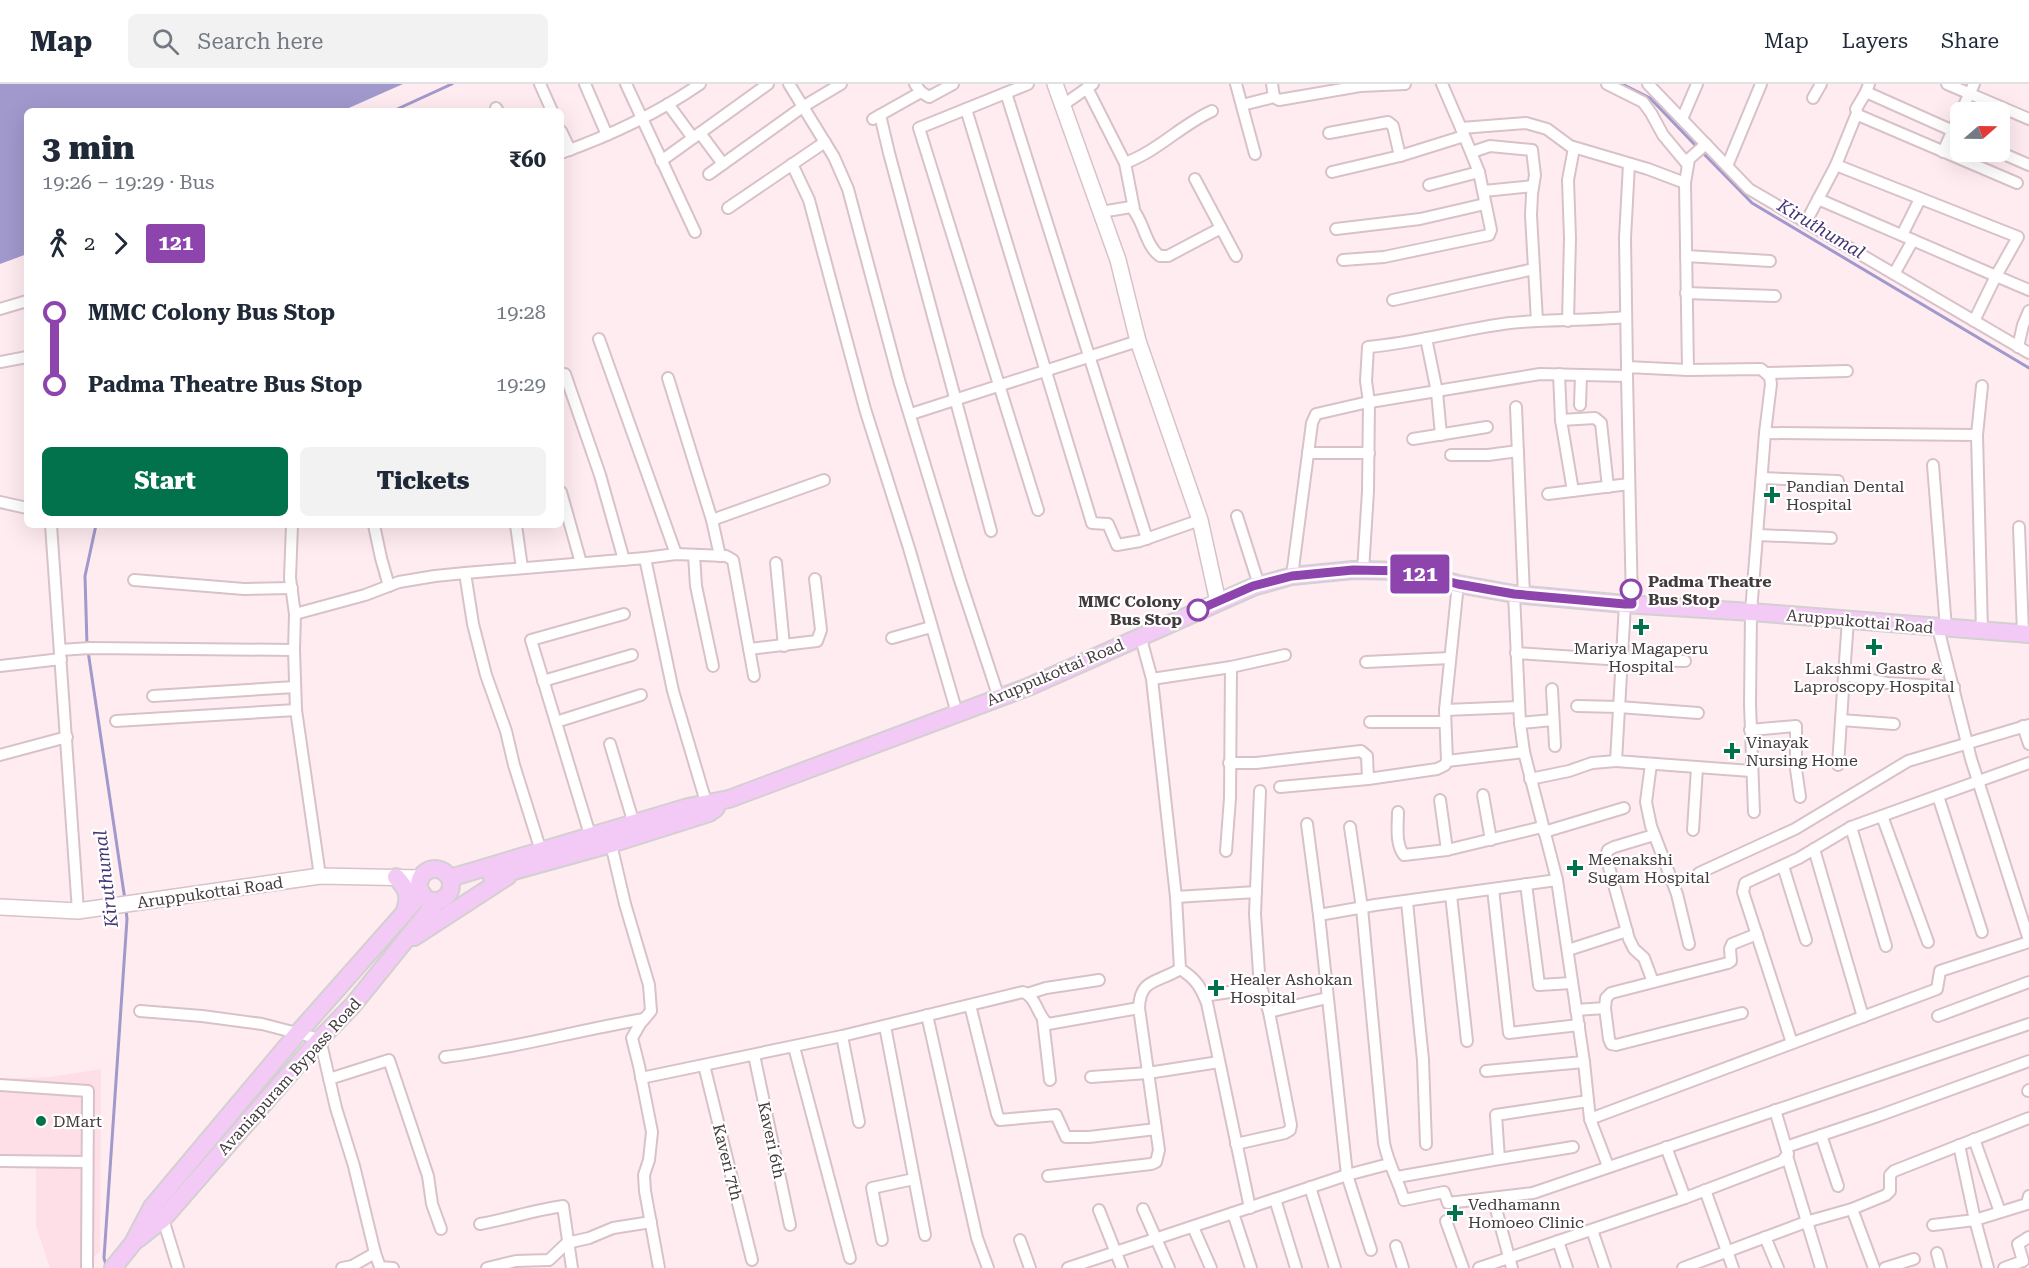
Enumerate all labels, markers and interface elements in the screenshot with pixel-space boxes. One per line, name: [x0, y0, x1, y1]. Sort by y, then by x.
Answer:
search box: [128, 14, 548, 68]
text: Map: [30, 25, 92, 58]
icon: search: [149, 25, 182, 58]
text: Search here: [197, 29, 323, 54]
text: Map: [1764, 29, 1809, 53]
text: Layers: [1842, 29, 1908, 53]
text: Share: [1941, 29, 1999, 53]
north arrow: [1950, 102, 2010, 162]
map controls: [1950, 102, 2010, 162]
text: 3 min: [42, 128, 135, 167]
text: ₹60: [509, 147, 546, 172]
text: 19:26 – 19:29 · Bus: [42, 170, 214, 194]
water label: Kiruthumal: [1773, 194, 1869, 263]
icon: walk: [42, 227, 75, 260]
icon: forward: [104, 227, 137, 260]
text: 2: [84, 231, 95, 255]
text: 121: [158, 231, 193, 255]
text: MMC Colony Bus Stop: [88, 300, 335, 325]
text: 19:28: [496, 300, 546, 324]
text: Padma Theatre Bus Stop: [88, 372, 362, 397]
text: 19:29: [496, 372, 546, 396]
button: Start: [42, 447, 288, 516]
button: Tickets: [300, 447, 546, 516]
place label: Pandian Dental Hospital: [1786, 477, 1904, 514]
marker: Pandian Dental Hospital: [1763, 486, 1781, 504]
line badge: 121: [1386, 554, 1454, 594]
text: 121: [1402, 562, 1438, 586]
place label: Padma Theatre Bus Stop: [1648, 572, 1772, 609]
marker: Padma Theatre Bus Stop: [1620, 579, 1642, 601]
place label: MMC Colony Bus Stop: [1078, 592, 1182, 629]
marker: MMC Colony Bus Stop: [1187, 599, 1209, 621]
street label: Aruppukottai Road: [1786, 606, 1934, 637]
marker: Mariya Magaperu Hospital: [1632, 618, 1650, 636]
street label: Aruppukottai Road: [984, 635, 1127, 710]
marker: Lakshmi Gastro & Laproscopy Hospital: [1865, 638, 1883, 656]
place label: Mariya Magaperu Hospital: [1574, 639, 1708, 676]
place label: Lakshmi Gastro & Laproscopy Hospital: [1794, 659, 1955, 696]
place label: Vinayak Nursing Home: [1746, 733, 1858, 770]
marker: Vinayak Nursing Home: [1723, 742, 1741, 760]
water label: Kiruthumal: [89, 829, 122, 930]
place label: Meenakshi Sugam Hospital: [1588, 850, 1710, 887]
marker: Meenakshi Sugam Hospital: [1566, 859, 1584, 877]
street label: Aruppukottai Road: [136, 873, 284, 912]
place label: Healer Ashokan Hospital: [1230, 970, 1353, 1007]
marker: Healer Ashokan Hospital: [1207, 979, 1225, 997]
street label: Avaniapuram Bypass Road: [214, 994, 365, 1159]
street label: Kaveri 6th: [754, 1100, 789, 1180]
place label: DMart: [53, 1112, 102, 1131]
marker: DMart: [34, 1114, 48, 1128]
street label: Kaveri 7th: [709, 1122, 746, 1202]
place label: Vedhamann Homoeo Clinic: [1468, 1195, 1584, 1232]
marker: Vedhamann Homoeo Clinic: [1446, 1204, 1464, 1222]

